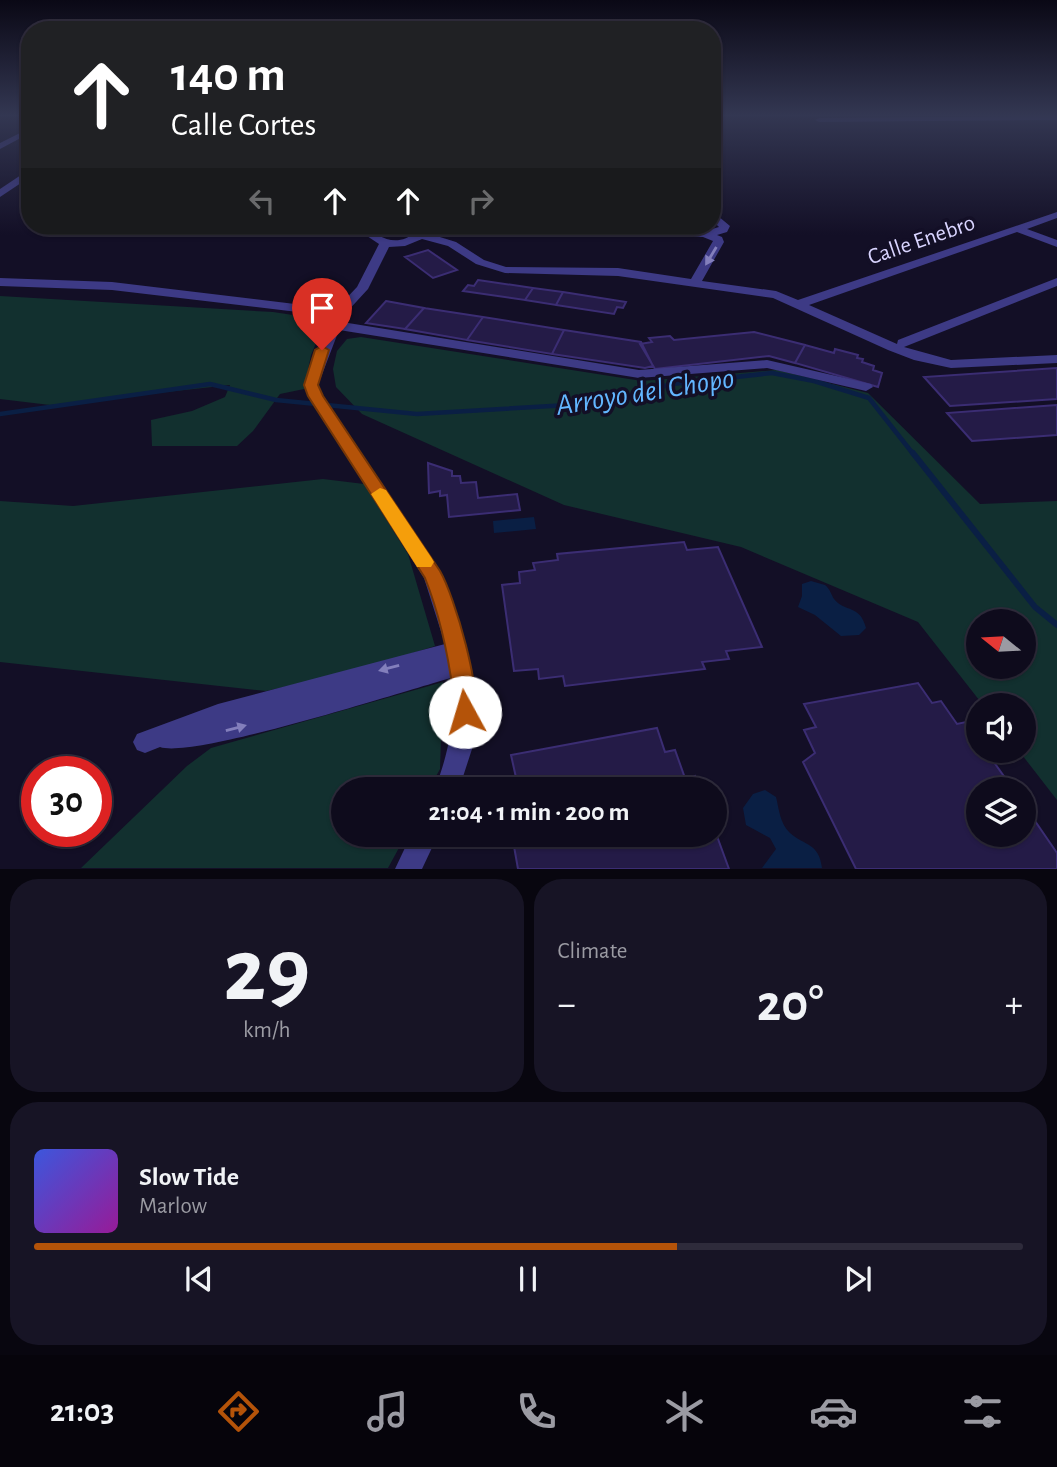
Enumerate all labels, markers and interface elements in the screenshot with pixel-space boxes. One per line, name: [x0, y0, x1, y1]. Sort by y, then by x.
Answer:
icon: ahead: [56, 49, 147, 140]
text: 140 m: [171, 51, 286, 100]
text: Calle Cortes: [171, 109, 316, 141]
icon: left: [243, 182, 281, 220]
icon: ahead: [316, 182, 354, 220]
icon: ahead: [389, 182, 427, 220]
icon: right: [462, 182, 500, 220]
street label: Calle Enebro: [865, 211, 978, 270]
one-way arrow: [705, 246, 718, 265]
pin: [292, 278, 352, 350]
icon: arrive: [303, 289, 341, 327]
water label: Arroyo del Chopo: [553, 363, 736, 421]
north arrow: [966, 609, 1036, 679]
map controls: [966, 609, 1036, 847]
one-way arrow: [378, 663, 399, 673]
position arrow: [428, 675, 502, 749]
button: sound: [966, 693, 1036, 763]
one-way arrow: [226, 722, 247, 732]
speed limit sign: 30: [21, 756, 112, 847]
button: layers: [966, 777, 1036, 847]
text: 21:04 · 1 min · 200 m: [429, 799, 629, 825]
text: 29: [223, 926, 310, 1017]
text: Climate: [558, 940, 627, 963]
text: 20°: [757, 978, 824, 1030]
text: −: [558, 986, 576, 1024]
text: +: [1005, 986, 1023, 1024]
text: km/h: [243, 1019, 290, 1042]
text: Slow Tide: [139, 1164, 239, 1190]
text: Marlow: [139, 1195, 207, 1218]
icon: previous: [180, 1260, 218, 1298]
icon: pause: [509, 1260, 547, 1298]
icon: next: [839, 1260, 877, 1298]
icon: directions: [214, 1387, 263, 1436]
icon: music: [363, 1387, 412, 1436]
icon: phone: [512, 1387, 561, 1436]
icon: climate: [660, 1387, 709, 1436]
icon: car: [809, 1387, 858, 1436]
icon: filters: [958, 1387, 1007, 1436]
text: 21:03: [50, 1395, 114, 1427]

